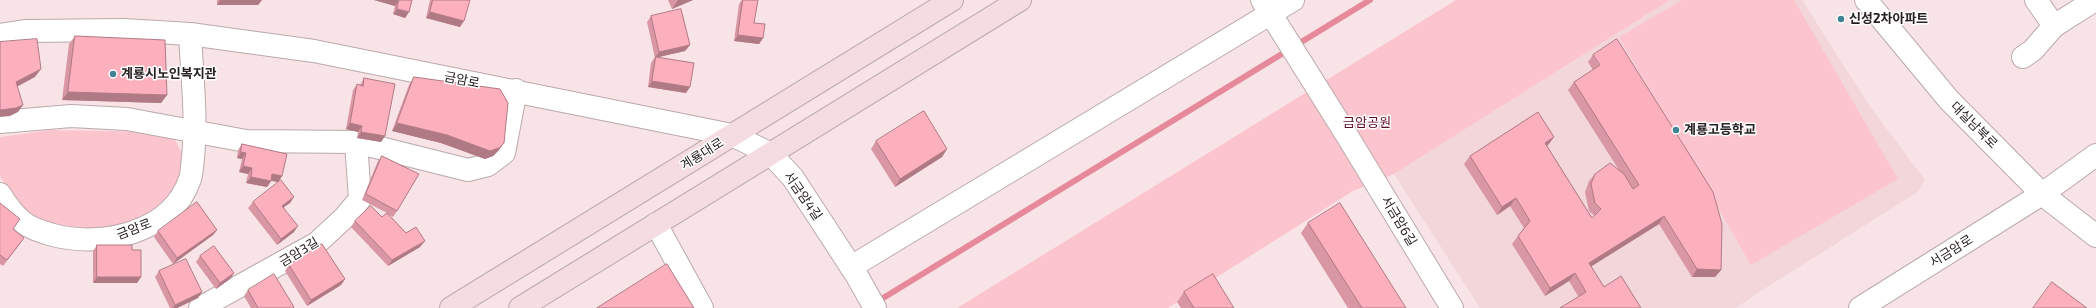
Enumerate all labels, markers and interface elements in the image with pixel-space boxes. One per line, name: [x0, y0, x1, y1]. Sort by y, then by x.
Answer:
place label: 신성2차아파트: [1849, 11, 1928, 27]
marker: 신성2차아파트: [1836, 14, 1846, 24]
place label: 계룡시노인복지관: [121, 66, 217, 82]
marker: 계룡시노인복지관: [108, 69, 118, 79]
street label: 금암로: [443, 69, 481, 91]
street label: 대실남북로: [1947, 98, 2001, 152]
park label: 금암공원: [1343, 115, 1391, 131]
place label: 계룡고등학교: [1684, 122, 1756, 138]
marker: 계룡고등학교: [1671, 125, 1681, 135]
street label: 계룡대로: [678, 135, 726, 173]
street label: 서금암4길: [781, 169, 825, 223]
street label: 서금암6길: [1378, 193, 1420, 249]
street label: 금암로: [114, 215, 154, 243]
street label: 서금암로: [1927, 232, 1975, 270]
street label: 금암3길: [277, 234, 321, 270]

